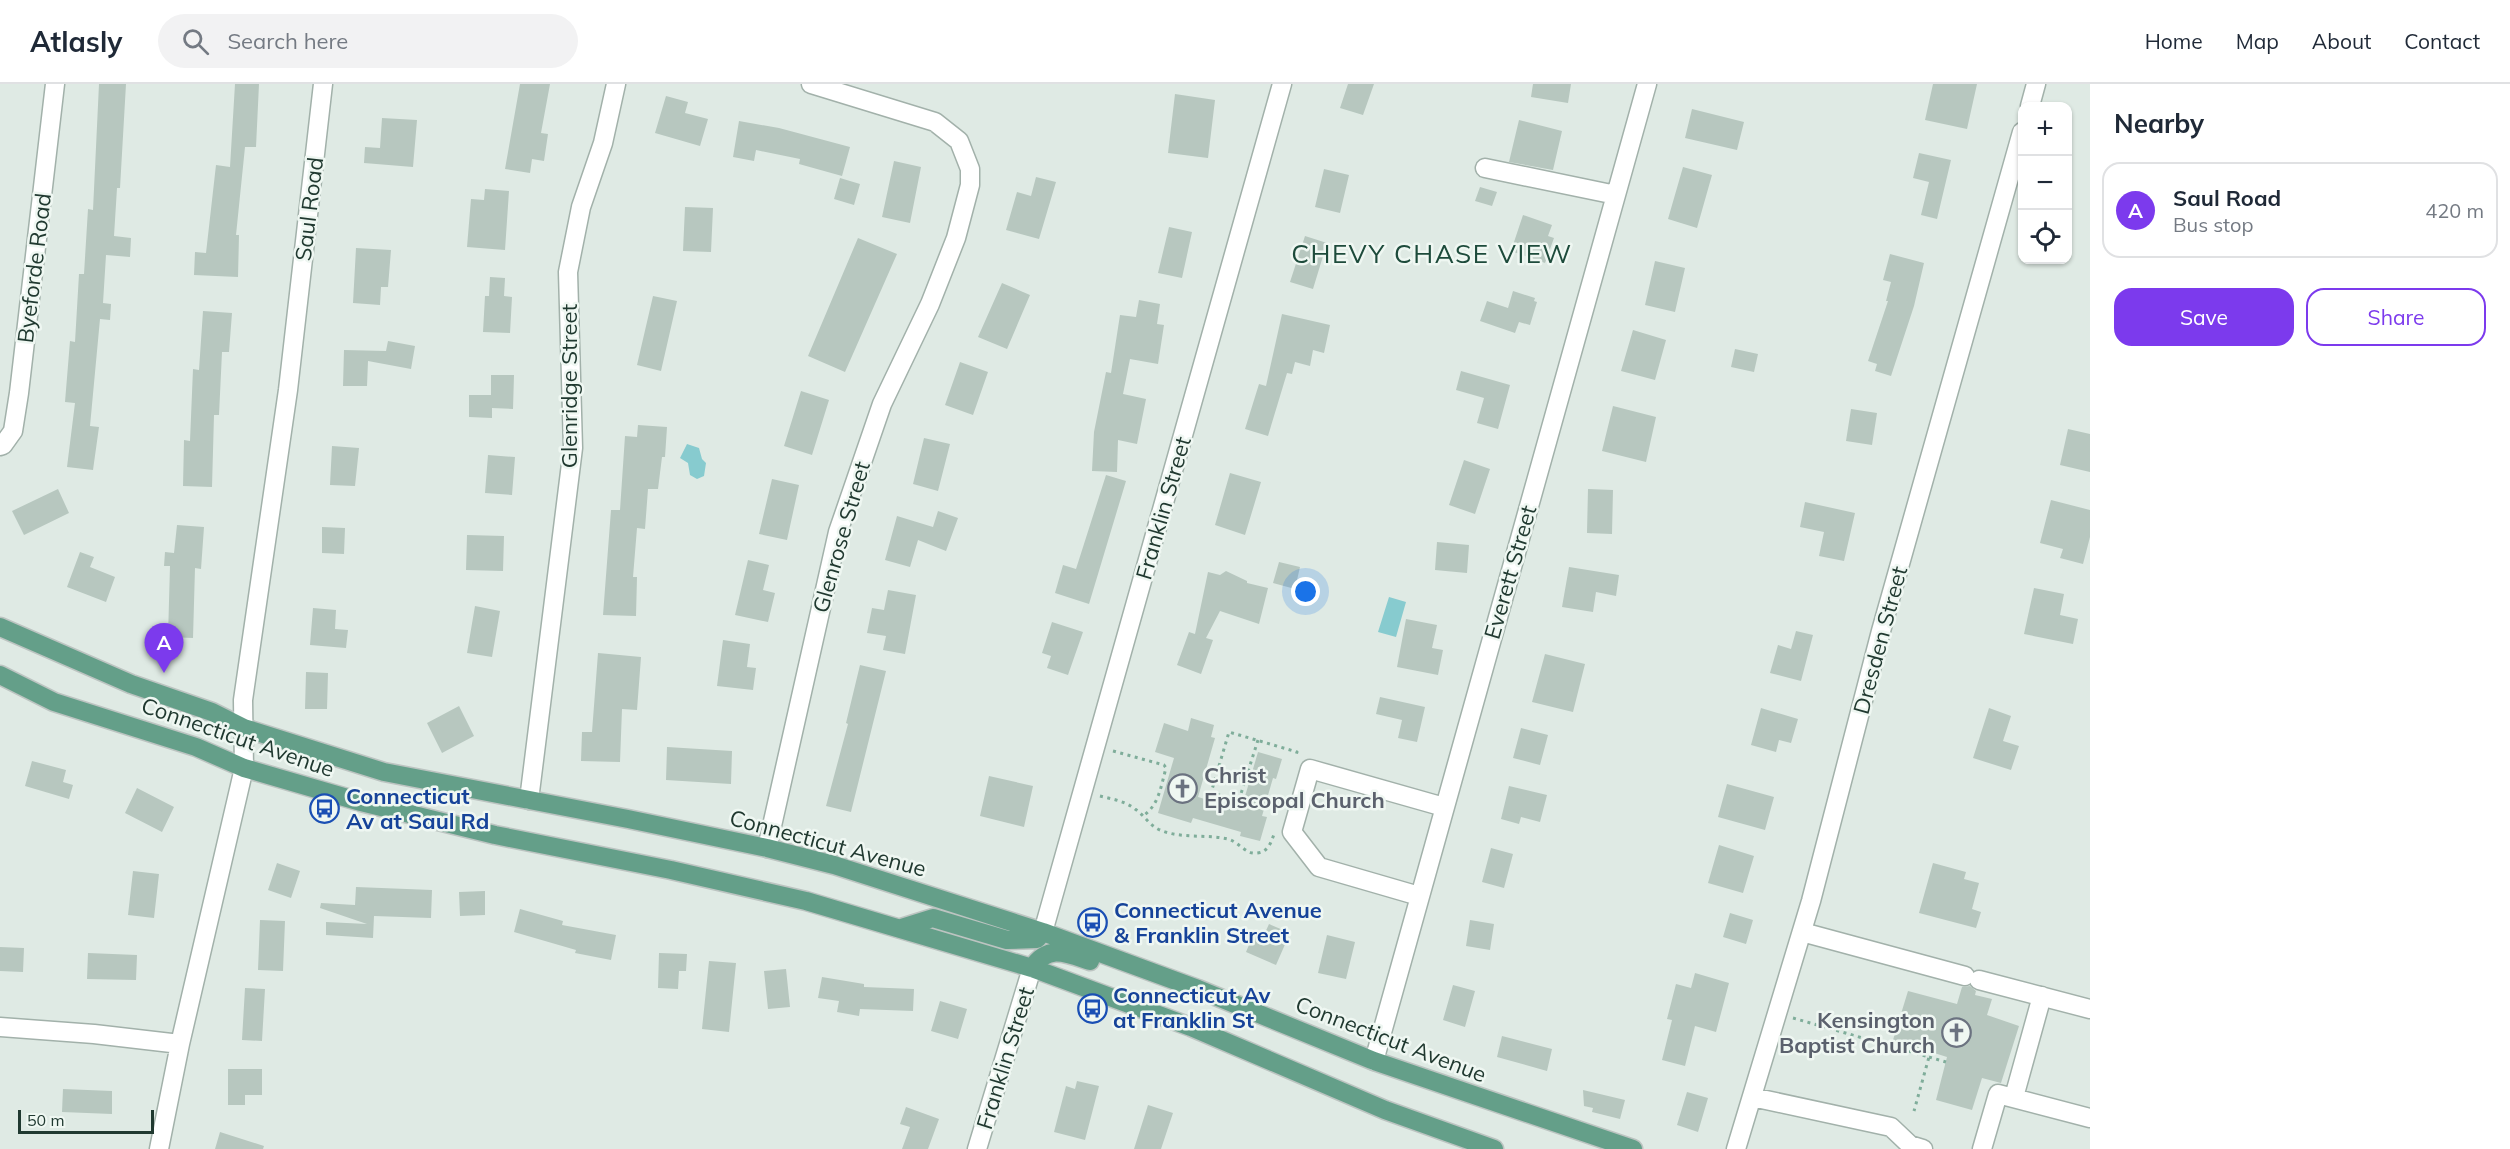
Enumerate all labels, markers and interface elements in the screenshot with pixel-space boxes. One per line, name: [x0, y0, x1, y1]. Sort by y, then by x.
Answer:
search box: [158, 14, 578, 68]
text: Atlasly: [30, 24, 122, 59]
icon: search: [179, 25, 212, 58]
text: Search here: [227, 27, 348, 55]
text: Home: [2145, 28, 2203, 54]
text: Map: [2236, 28, 2279, 54]
text: About: [2312, 28, 2371, 54]
text: Contact: [2404, 28, 2480, 54]
map controls: [2018, 102, 2072, 264]
button: +: [2018, 102, 2072, 156]
text: Nearby: [2114, 107, 2204, 140]
street label: Saul Road: [289, 155, 329, 263]
button: −: [2018, 156, 2072, 210]
text: Saul Road: [2173, 184, 2281, 212]
street label: Byeforde Road: [11, 191, 57, 345]
text: A: [2128, 198, 2143, 223]
text: 420 m: [2425, 198, 2484, 223]
button: locate: [2018, 210, 2072, 264]
text: Bus stop: [2173, 212, 2253, 237]
district label: CHEVY CHASE VIEW: [1291, 237, 1573, 270]
button: Save: [2114, 288, 2294, 346]
button: Share: [2306, 288, 2486, 346]
street label: Glenridge Street: [555, 303, 583, 468]
street label: Franklin Street: [1129, 433, 1197, 583]
street label: Glenrose Street: [806, 458, 876, 616]
street label: Everett Street: [1478, 502, 1543, 642]
street label: Dresden Street: [1847, 563, 1913, 717]
your location: [1291, 577, 1320, 606]
pin: A: [144, 624, 184, 673]
street label: Connecticut Avenue: [138, 691, 338, 783]
place label: Christ Episcopal Church: [1204, 761, 1385, 814]
church icon: Christ Episcopal Church: [1167, 772, 1199, 804]
place label: Connecticut Av at Saul Rd: [346, 782, 489, 835]
bus stop icon: Connecticut Av at Saul Rd: [309, 793, 341, 825]
street label: Connecticut Avenue: [727, 803, 929, 883]
place label: Connecticut Avenue & Franklin Street: [1114, 896, 1322, 949]
bus stop icon: Connecticut Avenue & Franklin Street: [1077, 907, 1109, 939]
place label: Connecticut Av at Franklin St: [1113, 981, 1271, 1034]
street label: Franklin Street: [970, 983, 1040, 1133]
street label: Connecticut Avenue: [1292, 990, 1490, 1088]
bus stop icon: Connecticut Av at Franklin St: [1076, 992, 1108, 1024]
place label: Kensington Baptist Church: [1779, 1006, 1935, 1059]
church icon: Kensington Baptist Church: [1940, 1017, 1972, 1049]
scale bar: [18, 1107, 154, 1134]
text: 50 m: [27, 1110, 64, 1130]

